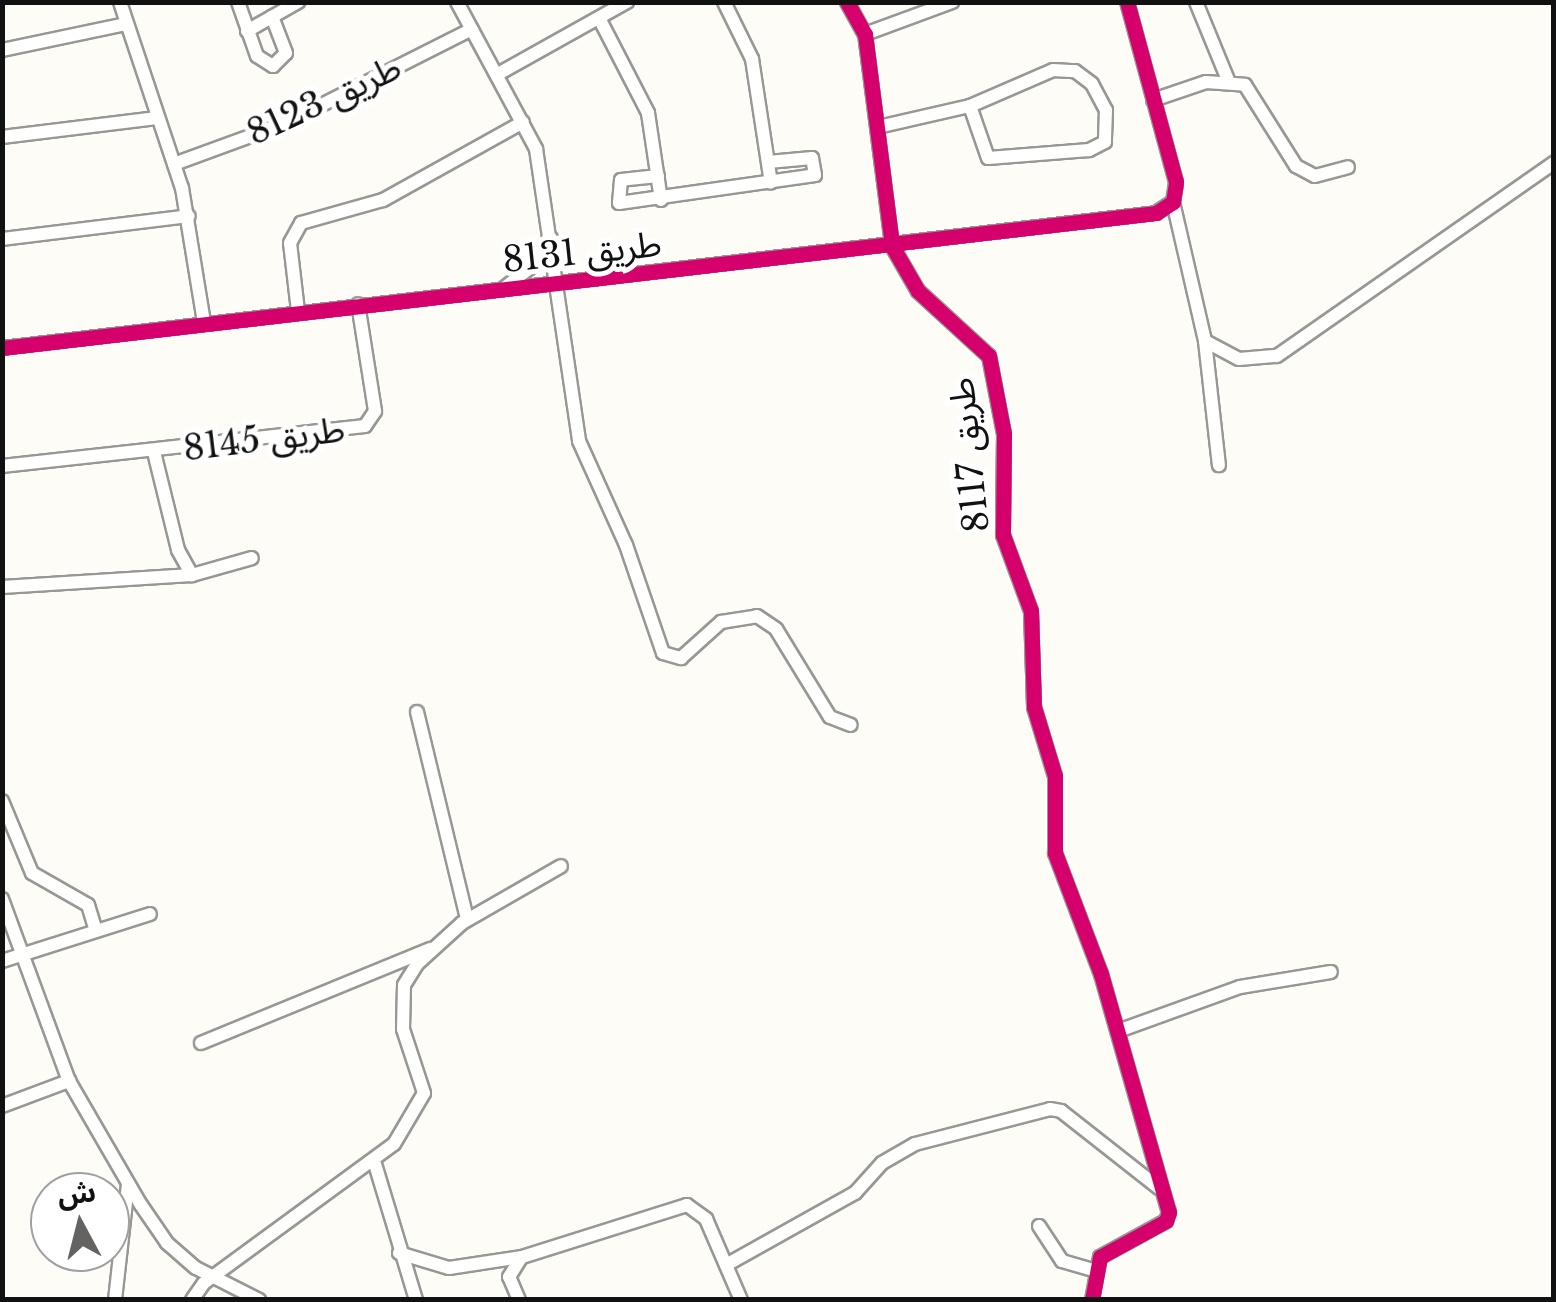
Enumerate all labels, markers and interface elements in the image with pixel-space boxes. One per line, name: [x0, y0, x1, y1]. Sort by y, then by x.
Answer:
street label: طريق 8123: [240, 46, 408, 154]
street label: طريق 8131: [501, 223, 663, 281]
street label: طريق 8117: [940, 376, 998, 534]
street label: طريق 8145: [181, 408, 347, 470]
north arrow: [30, 1172, 130, 1272]
text: ش: [55, 1174, 98, 1213]

